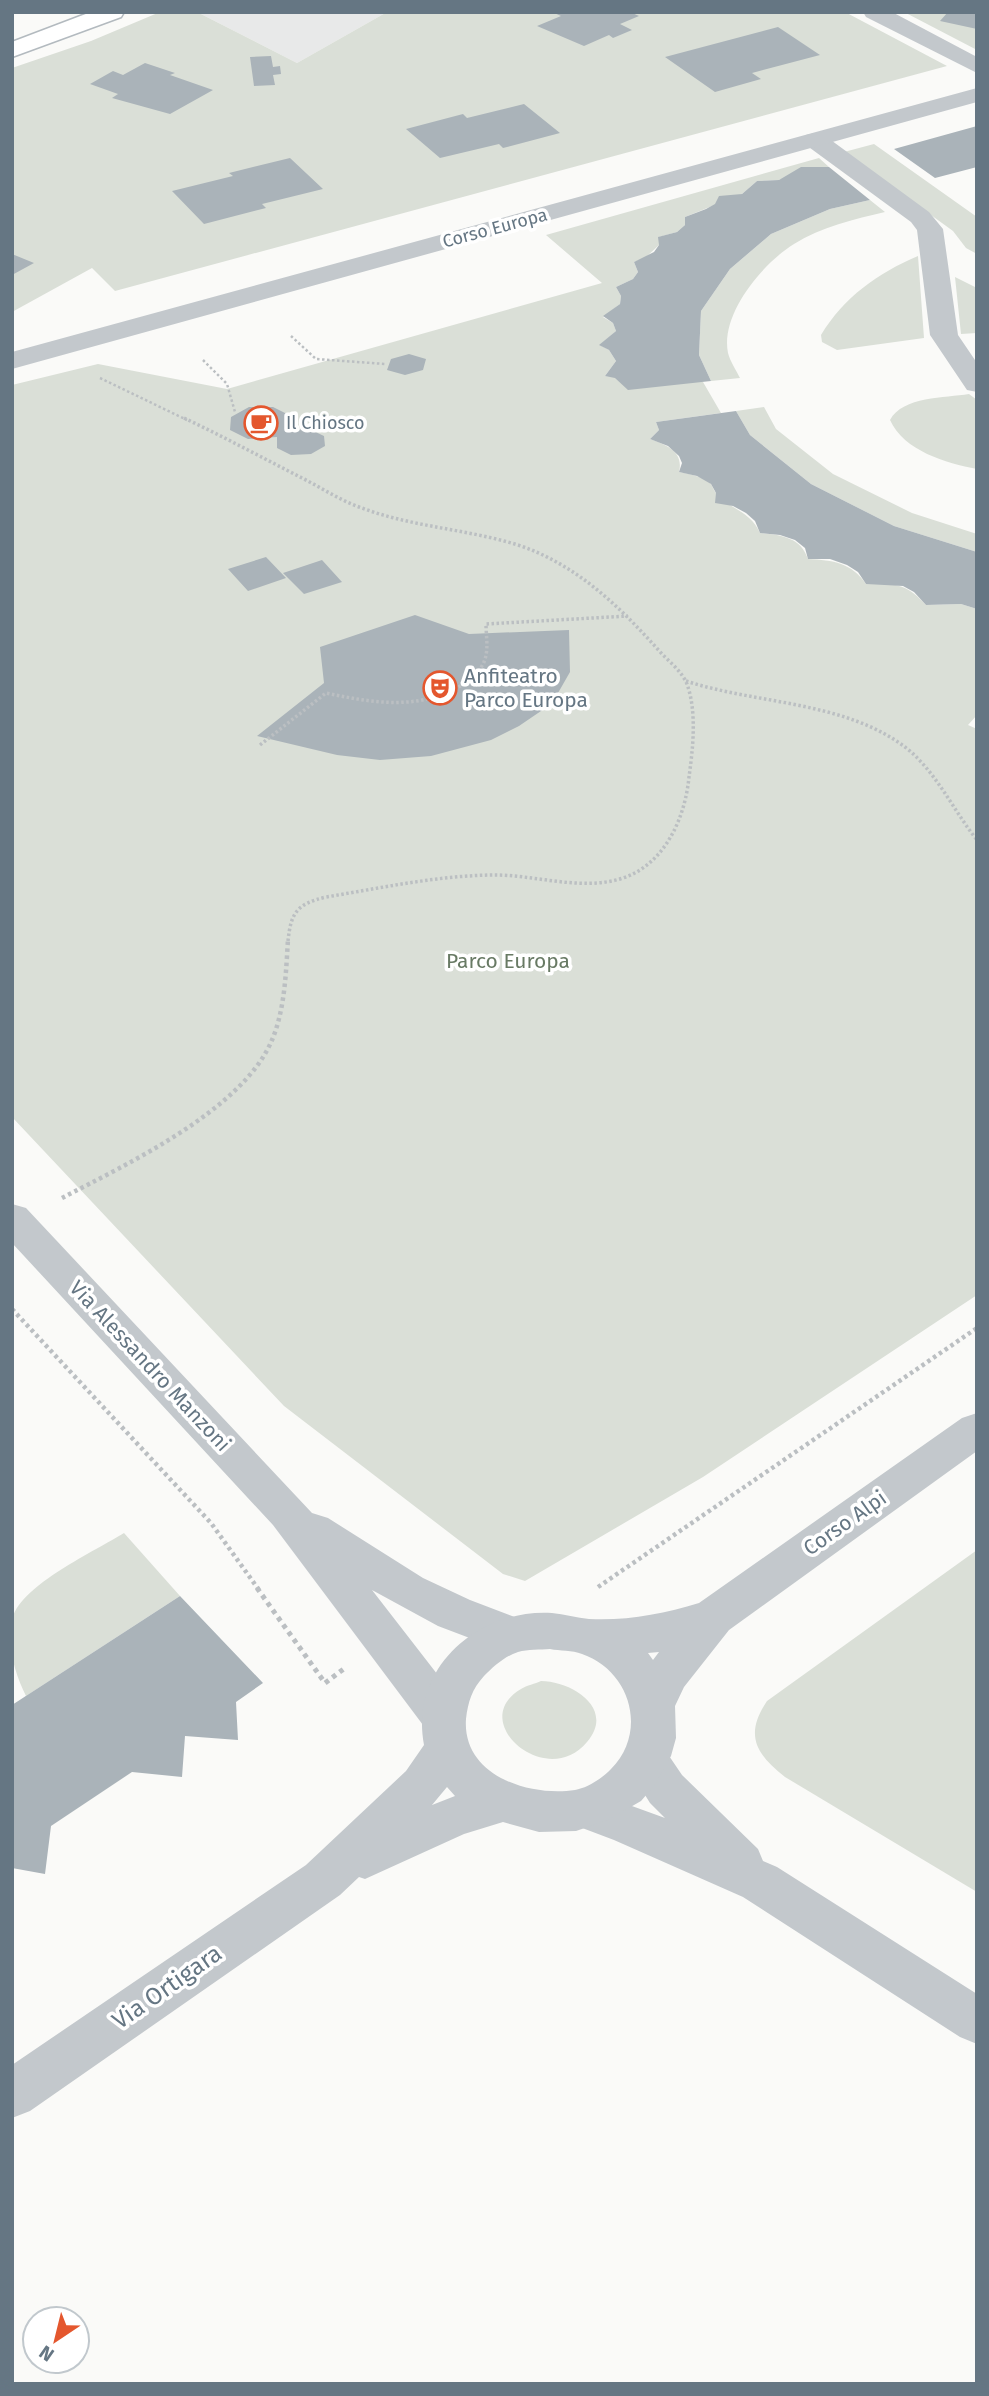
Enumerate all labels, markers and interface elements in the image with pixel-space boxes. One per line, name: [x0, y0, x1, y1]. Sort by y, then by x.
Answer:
street label: Corso Europa: [440, 203, 550, 253]
cafe icon: Il Chiosco: [242, 404, 280, 442]
place label: Il Chiosco: [286, 412, 365, 434]
place label: Anfiteatro Parco Europa: [464, 663, 588, 713]
theatre icon: Anfiteatro Parco Europa: [421, 669, 459, 707]
park label: Parco Europa: [446, 948, 570, 974]
street label: Via Alessandro Manzoni: [64, 1275, 236, 1457]
street label: Corso Alpi: [798, 1485, 892, 1561]
street label: Via Ortigara: [107, 1939, 227, 2035]
north arrow: [21, 2305, 91, 2375]
text: N: [35, 2340, 58, 2367]

